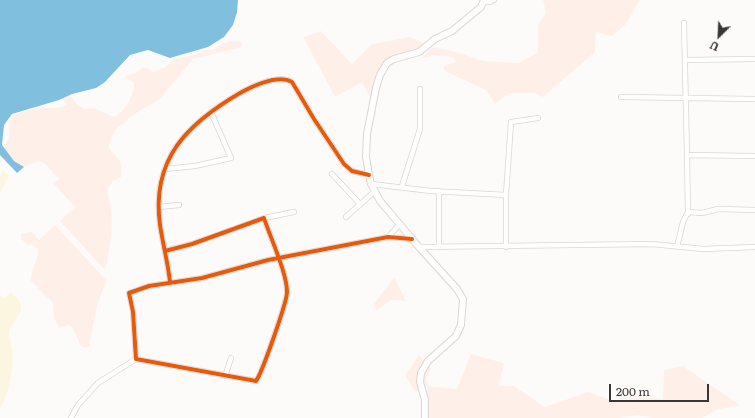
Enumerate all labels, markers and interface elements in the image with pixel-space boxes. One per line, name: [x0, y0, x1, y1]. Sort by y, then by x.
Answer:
north arrow: [699, 16, 739, 56]
text: U: [707, 38, 721, 56]
scale bar: [611, 376, 711, 402]
text: 200 m: [616, 382, 650, 400]

